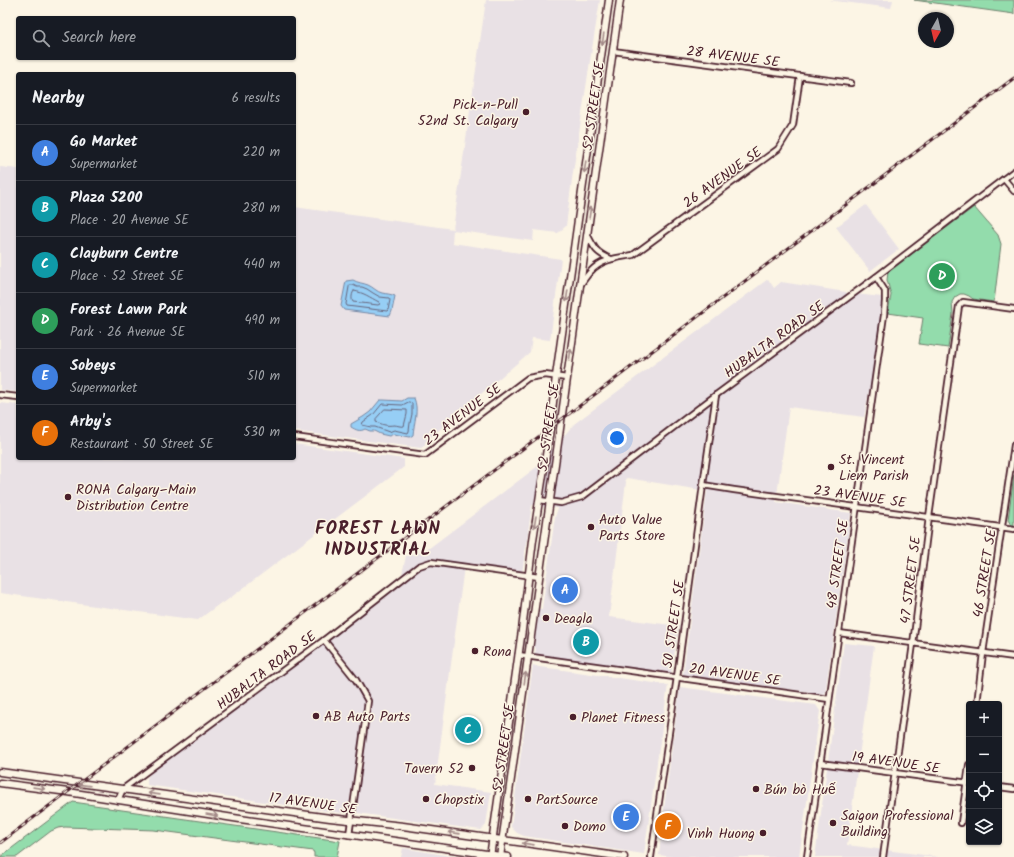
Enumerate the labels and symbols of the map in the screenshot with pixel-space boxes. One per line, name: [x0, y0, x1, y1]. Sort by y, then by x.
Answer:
north arrow: [918, 12, 954, 48]
one-way arrow: [599, 32, 607, 45]
street label: 28 AVENUE SE: [685, 40, 781, 74]
street label: 52 STREET SE: [577, 60, 611, 152]
place label: Pick-n-Pull 52nd St. Calgary: [418, 94, 519, 132]
marker: Pick-n-Pull 52nd St. Calgary: [521, 107, 531, 117]
street label: 26 AVENUE SE: [679, 141, 767, 214]
one-way arrow: [581, 160, 589, 173]
one-way arrow: [586, 206, 594, 219]
pin: D: [929, 261, 955, 291]
one-way arrow: [563, 289, 571, 302]
street label: HUBALTA ROAD SE: [720, 295, 830, 384]
one-way arrow: [566, 349, 574, 362]
street label: 23 AVENUE SE: [419, 377, 507, 452]
street label: 52 STREET SE: [532, 381, 566, 473]
your location: [607, 428, 627, 448]
place label: St. Vincent Liem Parish: [839, 449, 909, 487]
marker: St. Vincent Liem Parish: [826, 462, 836, 472]
place label: RONA Calgary–Main Distribution Centre: [76, 479, 196, 517]
street label: 23 AVENUE SE: [812, 480, 908, 514]
marker: RONA Calgary–Main Distribution Centre: [63, 492, 73, 502]
place label: Auto Value Parts Store: [599, 509, 666, 547]
district label: FOREST LAWN INDUSTRIAL: [315, 515, 441, 565]
one-way arrow: [531, 515, 539, 528]
street label: 48 STREET SE: [821, 517, 855, 610]
marker: Auto Value Parts Store: [586, 522, 596, 532]
street label: 46 STREET SE: [967, 527, 1003, 619]
street label: 47 STREET SE: [895, 534, 927, 625]
pin: A: [552, 575, 578, 605]
street label: 50 STREET SE: [657, 578, 691, 669]
place label: Deagla: [554, 608, 593, 630]
marker: Deagla: [541, 613, 551, 623]
street label: HUBALTA ROAD SE: [212, 625, 322, 716]
pin: B: [573, 627, 599, 657]
place label: Rona: [483, 641, 512, 663]
marker: Rona: [470, 646, 480, 656]
street label: 20 AVENUE SE: [688, 658, 783, 692]
one-way arrow: [521, 672, 529, 685]
street label: 52 STREET SE: [487, 702, 521, 794]
place label: AB Auto Parts: [324, 706, 410, 728]
place label: Planet Fitness: [581, 707, 665, 729]
marker: AB Auto Parts: [311, 711, 321, 721]
marker: Planet Fitness: [568, 712, 578, 722]
pin: C: [455, 715, 481, 745]
street label: 19 AVENUE SE: [851, 746, 942, 780]
place label: Tavern 52: [404, 758, 464, 780]
marker: Tavern 52: [467, 763, 477, 773]
place label: Bún bò Huế: [764, 779, 836, 801]
one-way arrow: [78, 781, 91, 788]
one-way arrow: [32, 784, 45, 792]
marker: Bún bò Huế: [751, 784, 761, 794]
street label: 17 AVENUE SE: [268, 787, 359, 821]
place label: Chopstix: [434, 789, 485, 811]
place label: PartSource: [536, 789, 599, 811]
one-way arrow: [148, 790, 161, 798]
marker: Chopstix: [421, 794, 431, 804]
marker: PartSource: [523, 794, 533, 804]
pin: E: [613, 802, 639, 832]
place label: Saigon Professional Building: [841, 805, 954, 843]
one-way arrow: [205, 811, 218, 819]
pin: F: [655, 811, 681, 841]
place label: Domo: [573, 816, 606, 838]
marker: Saigon Professional Building: [828, 818, 838, 828]
marker: Domo: [560, 821, 570, 831]
place label: Vinh Huong: [687, 823, 755, 845]
marker: Vinh Huong: [758, 828, 768, 838]
one-way arrow: [448, 829, 461, 837]
one-way arrow: [522, 840, 535, 848]

